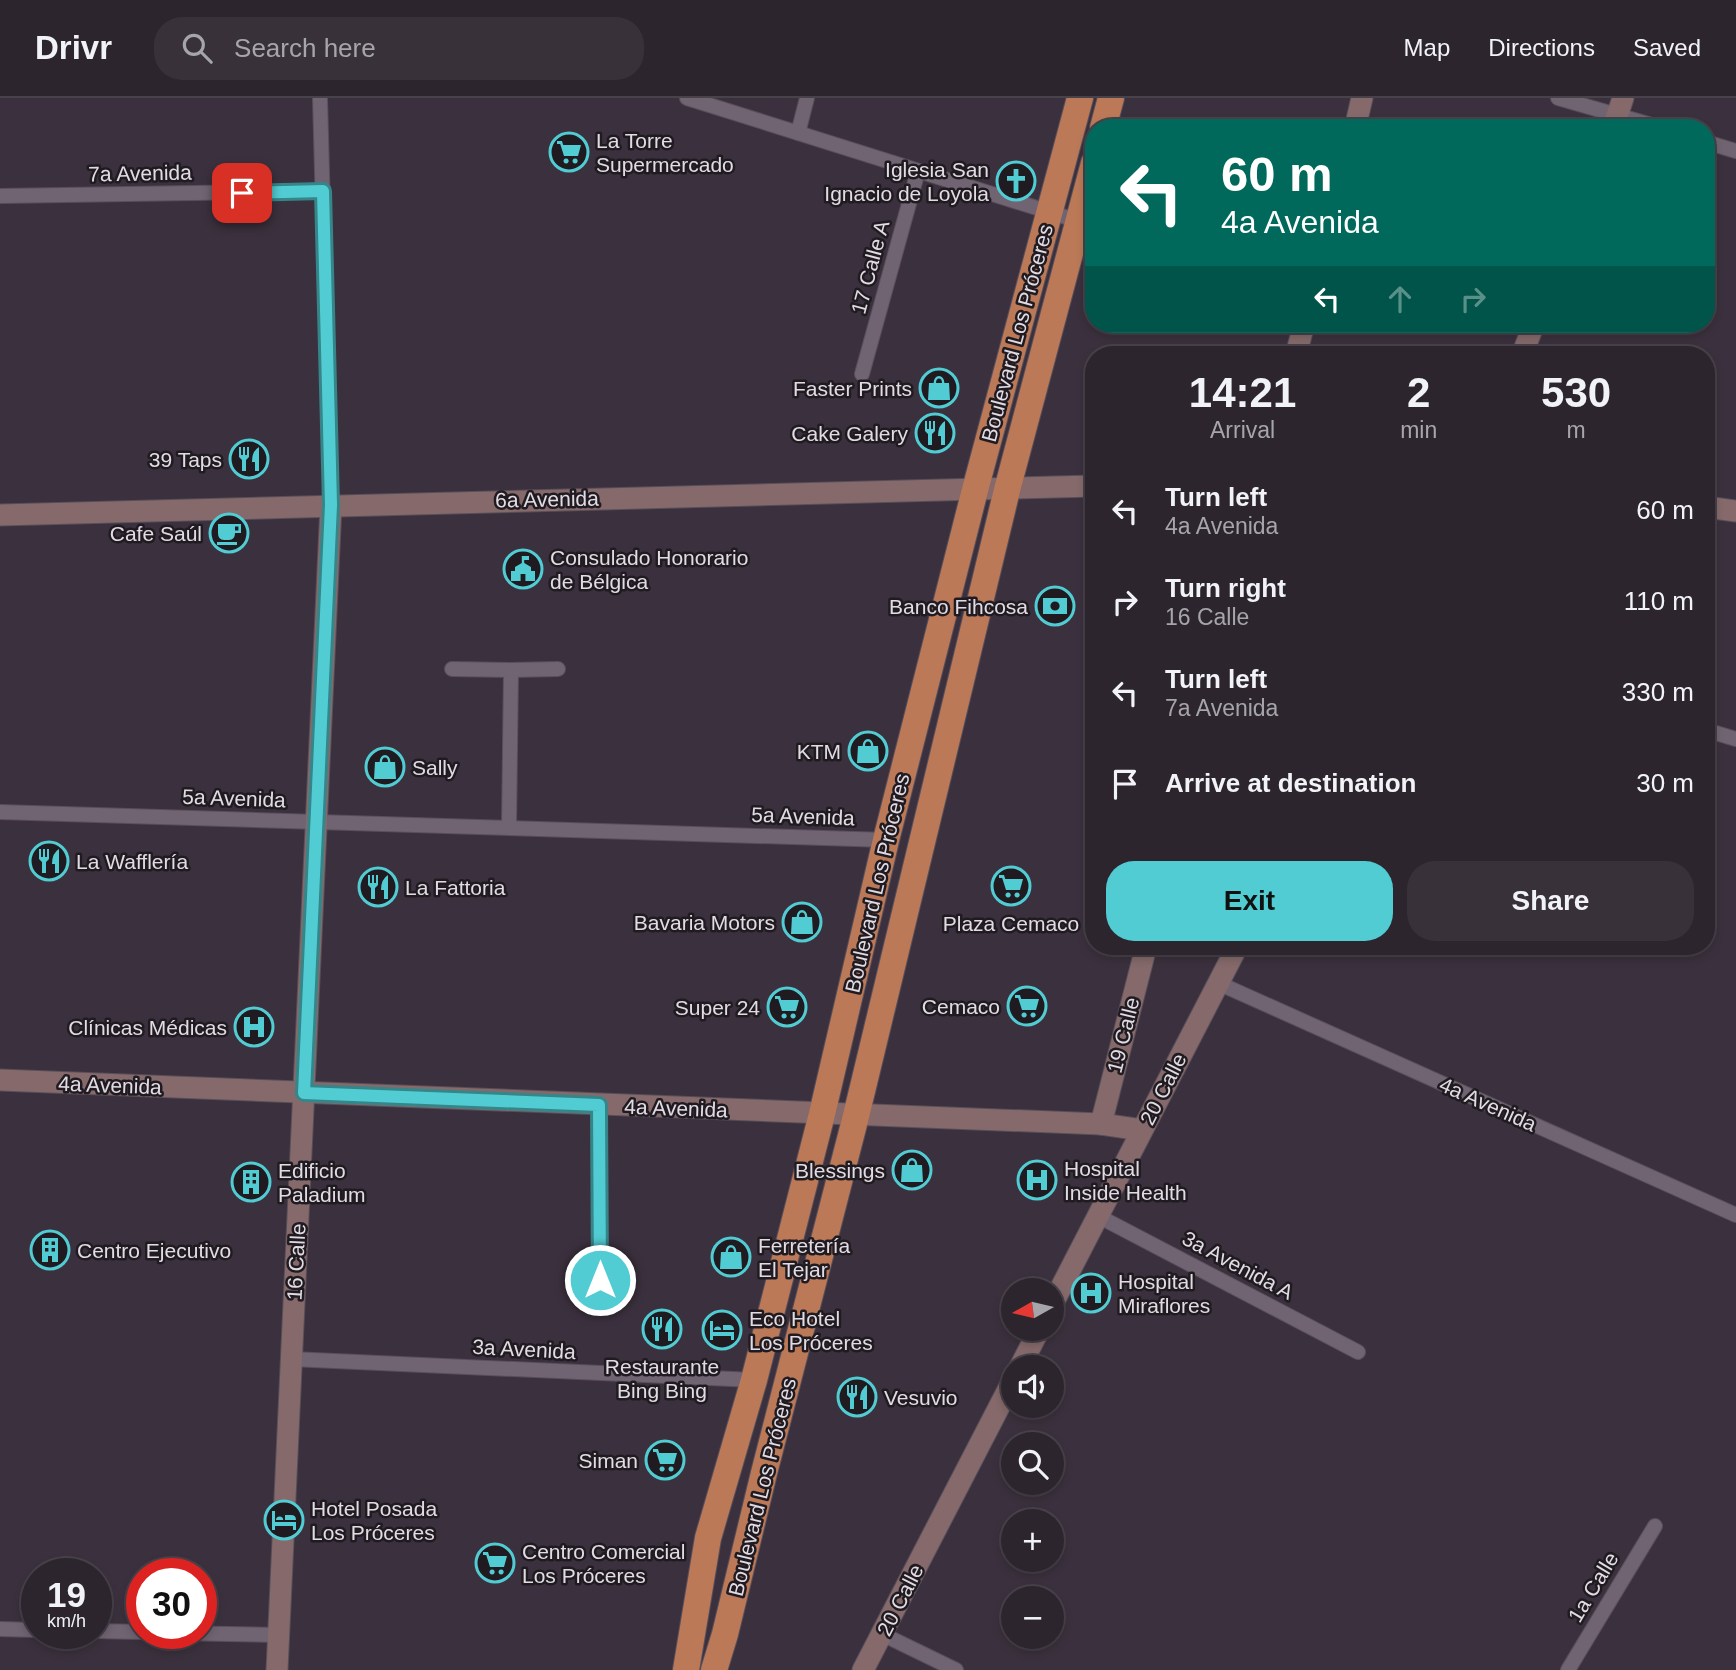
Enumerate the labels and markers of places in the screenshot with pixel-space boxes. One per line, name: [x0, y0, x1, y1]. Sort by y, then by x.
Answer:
place label: La Torre Supermercado: [596, 129, 734, 176]
supermarket icon: La Torre Supermercado: [548, 131, 590, 173]
place label: Iglesia San Ignacio de Loyola: [824, 158, 989, 205]
church icon: Iglesia San Ignacio de Loyola: [995, 160, 1037, 202]
pin: [212, 163, 272, 223]
shop icon: Faster Prints: [918, 367, 960, 409]
place label: Faster Prints: [793, 377, 912, 400]
restaurant icon: Cake Galery: [914, 412, 956, 454]
place label: Cake Galery: [791, 422, 908, 445]
restaurant icon: 39 Taps: [228, 438, 270, 480]
place label: 39 Taps: [149, 448, 222, 471]
cafe icon: Cafe Saúl: [208, 512, 250, 554]
place label: Cafe Saúl: [110, 522, 202, 545]
place label: Consulado Honorario de Bélgica: [550, 546, 748, 593]
public building icon: Consulado Honorario de Bélgica: [502, 548, 544, 590]
bank icon: Banco Fihcosa: [1034, 585, 1076, 627]
place label: Banco Fihcosa: [889, 595, 1028, 618]
shop icon: KTM: [847, 730, 889, 772]
place label: KTM: [797, 740, 841, 763]
shop icon: Sally: [364, 746, 406, 788]
place label: Sally: [412, 756, 458, 779]
restaurant icon: La Wafflería: [28, 840, 70, 882]
place label: La Wafflería: [76, 850, 188, 873]
supermarket icon: Plaza Cemaco: [990, 865, 1032, 907]
restaurant icon: La Fattoria: [357, 866, 399, 908]
place label: La Fattoria: [405, 876, 506, 899]
shop icon: Bavaria Motors: [781, 901, 823, 943]
place label: Bavaria Motors: [634, 911, 775, 934]
place label: Plaza Cemaco: [943, 912, 1079, 935]
supermarket icon: Cemaco: [1006, 985, 1048, 1027]
supermarket icon: Super 24: [766, 986, 808, 1028]
place label: Cemaco: [922, 995, 1000, 1018]
place label: Super 24: [675, 996, 760, 1019]
hospital icon: Clínicas Médicas: [233, 1006, 275, 1048]
place label: Clínicas Médicas: [68, 1016, 227, 1039]
shop icon: Blessings: [891, 1149, 933, 1191]
place label: Hospital Inside Health: [1064, 1157, 1187, 1204]
place label: Edificio Paladium: [278, 1159, 366, 1206]
place label: Blessings: [795, 1159, 885, 1182]
hospital icon: Hospital Inside Health: [1016, 1159, 1058, 1201]
building icon: Edificio Paladium: [230, 1161, 272, 1203]
building icon: Centro Ejecutivo: [29, 1229, 71, 1271]
place label: Ferretería El Tejar: [758, 1234, 851, 1281]
shop icon: Ferretería El Tejar: [710, 1236, 752, 1278]
place label: Centro Ejecutivo: [77, 1239, 231, 1262]
place label: Hospital Miraflores: [1118, 1270, 1210, 1317]
hospital icon: Hospital Miraflores: [1070, 1272, 1112, 1314]
place label: Eco Hotel Los Próceres: [749, 1307, 873, 1354]
restaurant icon: Restaurante Bing Bing: [641, 1308, 683, 1350]
hotel icon: Eco Hotel Los Próceres: [701, 1309, 743, 1351]
place label: Restaurante Bing Bing: [605, 1355, 719, 1402]
restaurant icon: Vesuvio: [836, 1376, 878, 1418]
place label: Vesuvio: [884, 1386, 958, 1409]
supermarket icon: Siman: [644, 1439, 686, 1481]
place label: Siman: [578, 1449, 638, 1472]
place label: Hotel Posada Los Próceres: [311, 1497, 437, 1544]
hotel icon: Hotel Posada Los Próceres: [263, 1499, 305, 1541]
place label: Centro Comercial Los Próceres: [522, 1540, 685, 1587]
supermarket icon: Centro Comercial Los Próceres: [474, 1542, 516, 1584]

